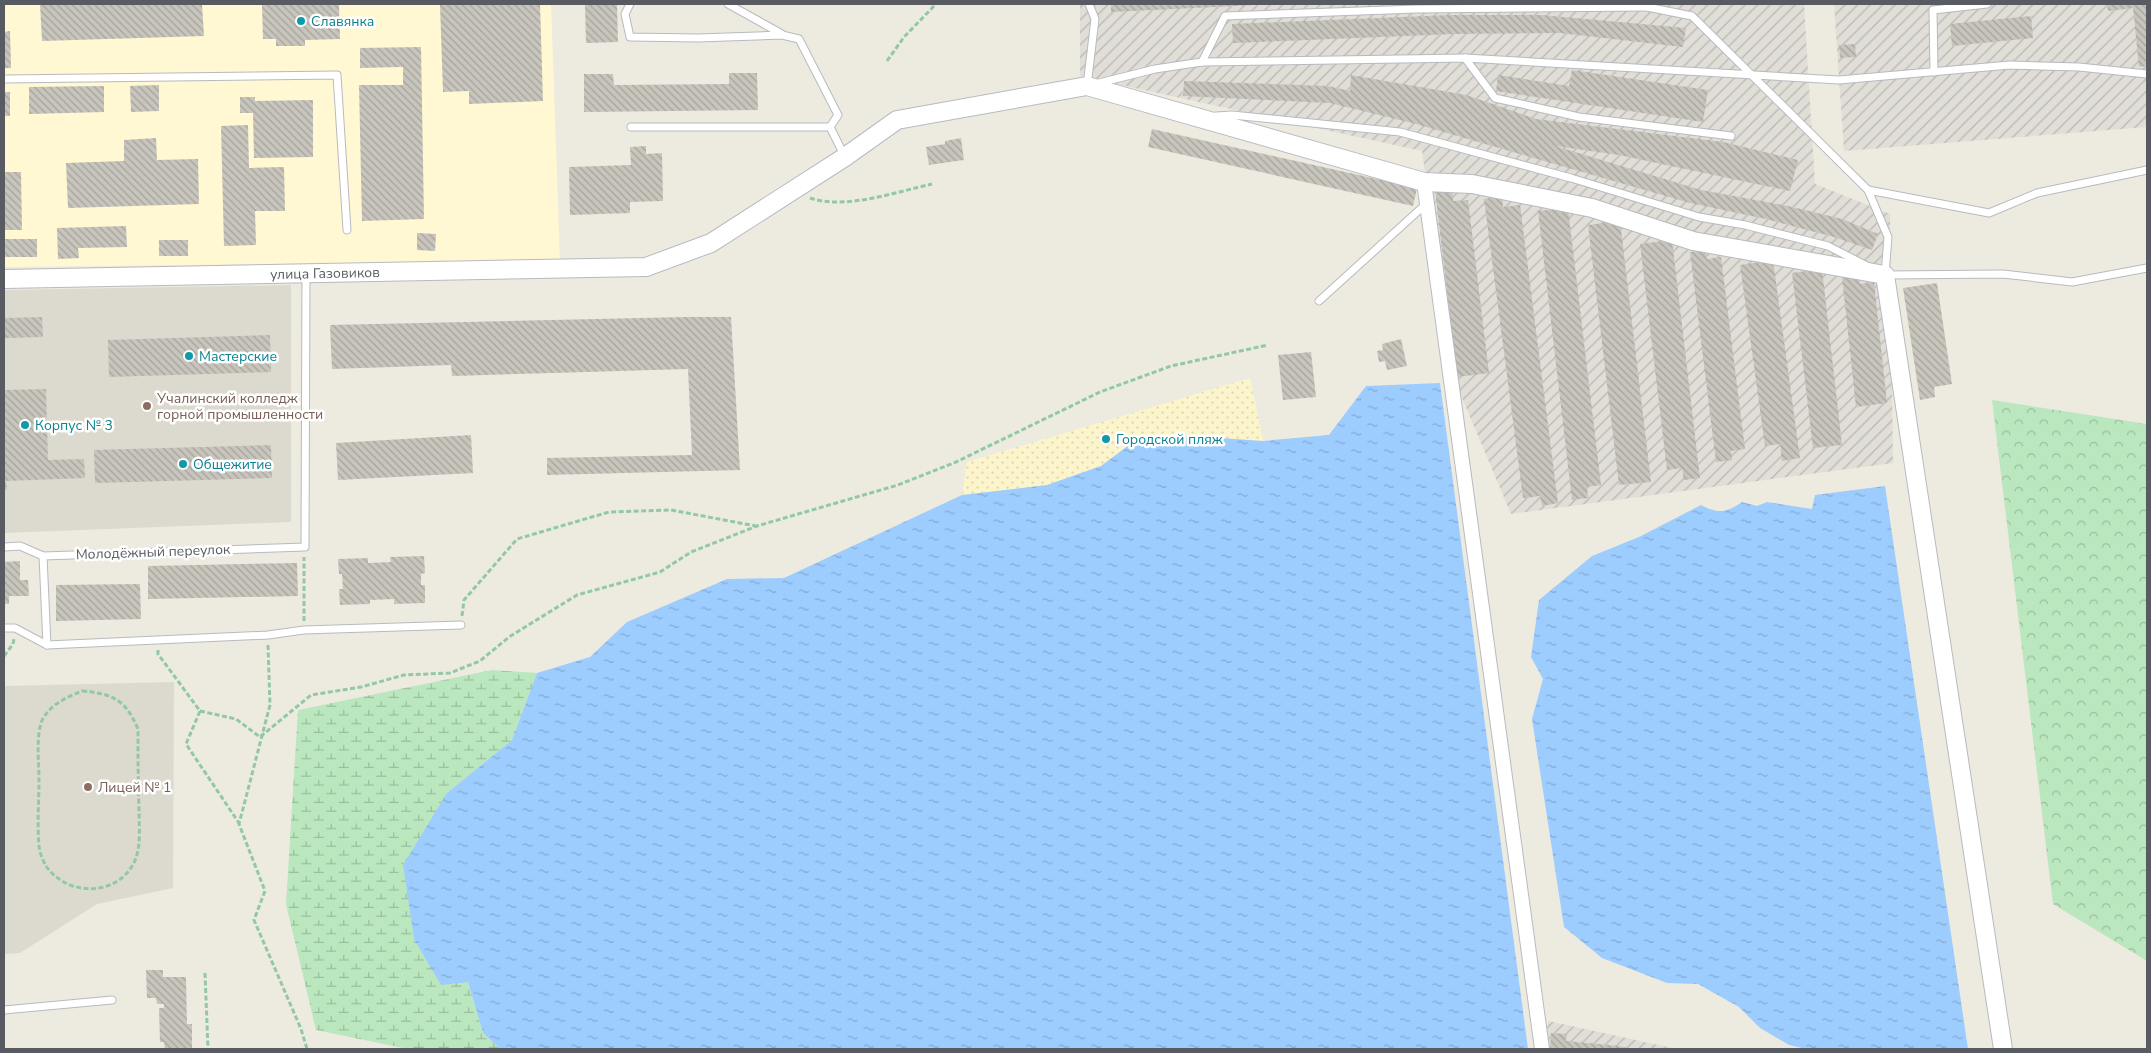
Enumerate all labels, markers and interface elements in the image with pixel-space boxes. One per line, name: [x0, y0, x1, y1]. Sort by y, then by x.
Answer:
place label: Славянка: [311, 12, 374, 31]
marker: Славянка: [295, 15, 307, 27]
street label: улица Газовиков: [270, 262, 380, 284]
place label: Мастерские: [199, 347, 277, 366]
marker: Мастерские: [183, 350, 195, 362]
place label: Учалинский колледж горной промышленности: [156, 389, 323, 424]
marker: Учалинский колледж горной промышленности: [141, 400, 153, 412]
place label: Корпус № 3: [35, 416, 113, 435]
marker: Корпус № 3: [19, 419, 31, 431]
place label: Городской пляж: [1116, 430, 1223, 449]
marker: Городской пляж: [1100, 433, 1112, 445]
place label: Общежитие: [193, 455, 272, 474]
marker: Общежитие: [177, 458, 189, 470]
street label: Молодёжный переулок: [75, 540, 231, 564]
place label: Лицей № 1: [98, 778, 171, 797]
marker: Лицей № 1: [82, 781, 94, 793]

